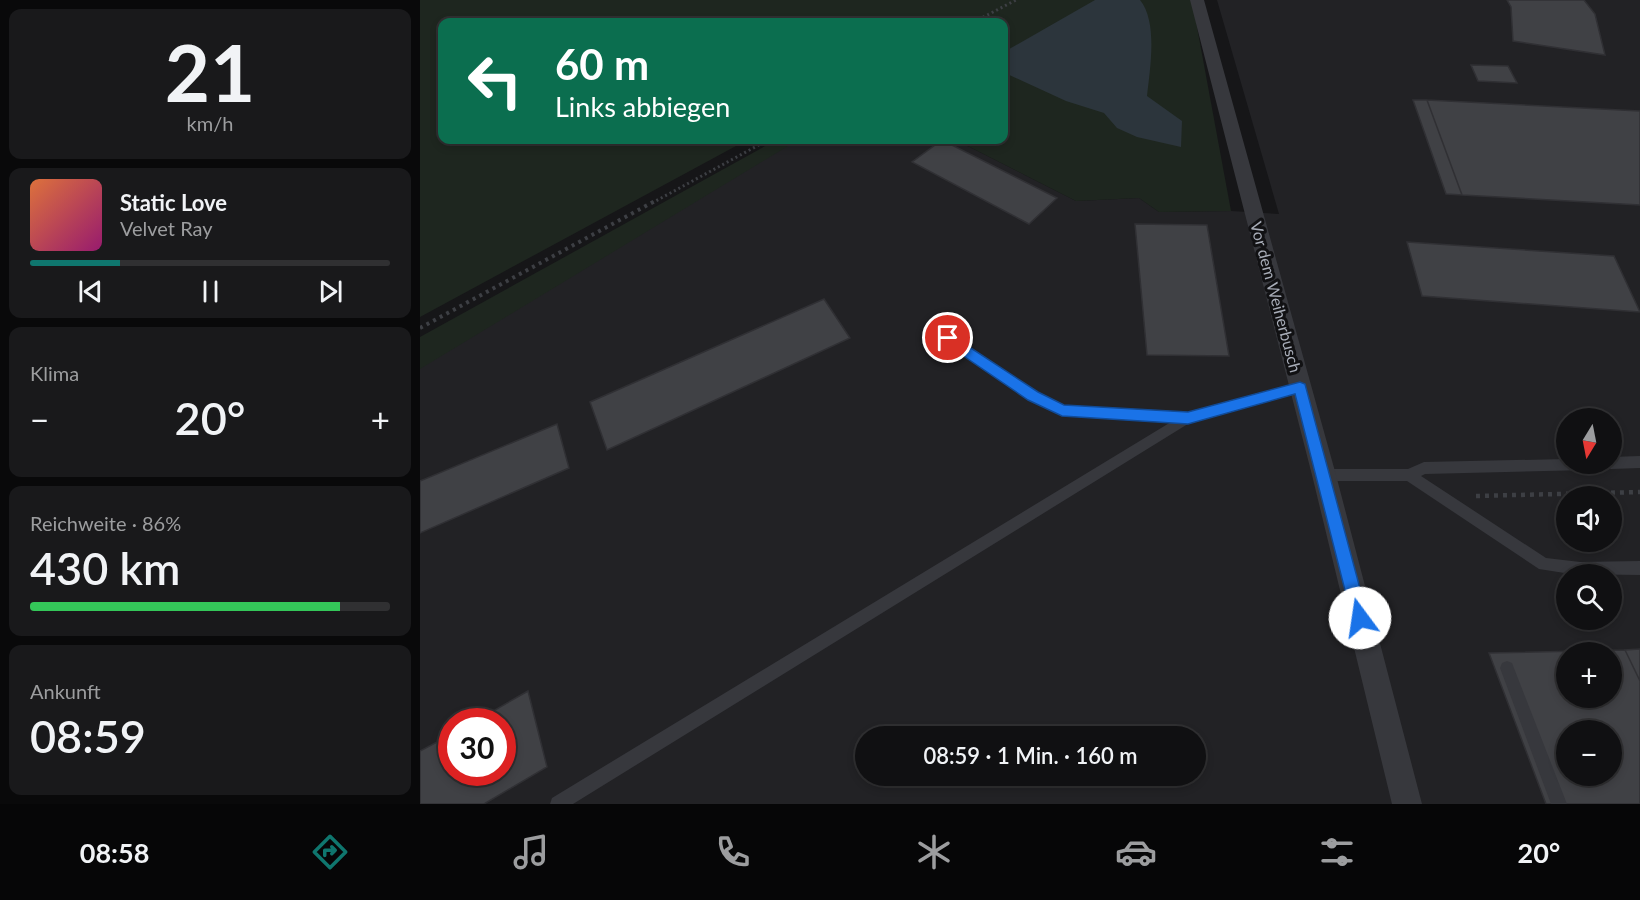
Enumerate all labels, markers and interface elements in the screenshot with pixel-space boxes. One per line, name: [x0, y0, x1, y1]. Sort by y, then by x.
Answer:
text: 21: [165, 25, 255, 119]
text: 60 m: [555, 39, 649, 89]
icon: left: [456, 42, 534, 120]
text: Links abbiegen: [555, 90, 730, 123]
text: km/h: [187, 111, 233, 135]
text: Static Love: [120, 189, 227, 216]
text: Velvet Ray: [120, 216, 213, 240]
street label: Vor dem Weiherbusch: [1247, 219, 1306, 374]
icon: previous: [74, 275, 107, 308]
icon: pause: [194, 275, 227, 308]
icon: next: [314, 275, 347, 308]
pin: [922, 312, 973, 363]
icon: arrive: [931, 321, 964, 354]
text: Klima: [30, 361, 79, 385]
text: 20°: [175, 391, 245, 445]
text: −: [30, 399, 49, 439]
text: +: [371, 399, 390, 439]
north arrow: [1556, 408, 1622, 474]
map controls: [1556, 408, 1622, 786]
button: sound: [1556, 486, 1622, 552]
text: Reichweite · 86%: [30, 511, 181, 535]
text: 430 km: [30, 541, 180, 595]
button: search: [1556, 564, 1622, 630]
position arrow: [1328, 586, 1392, 650]
button: +: [1556, 642, 1622, 708]
text: Ankunft: [30, 679, 101, 703]
speed limit sign: 30: [438, 708, 516, 786]
text: 08:59: [30, 709, 146, 763]
button: −: [1556, 720, 1622, 786]
text: 08:59 · 1 Min. · 160 m: [923, 742, 1138, 769]
icon: directions: [309, 831, 351, 873]
icon: music: [510, 831, 552, 873]
icon: phone: [712, 831, 754, 873]
icon: climate: [913, 831, 955, 873]
icon: car: [1115, 831, 1157, 873]
icon: filters: [1316, 831, 1358, 873]
text: 08:58: [80, 836, 149, 869]
text: 20°: [1518, 836, 1560, 869]

